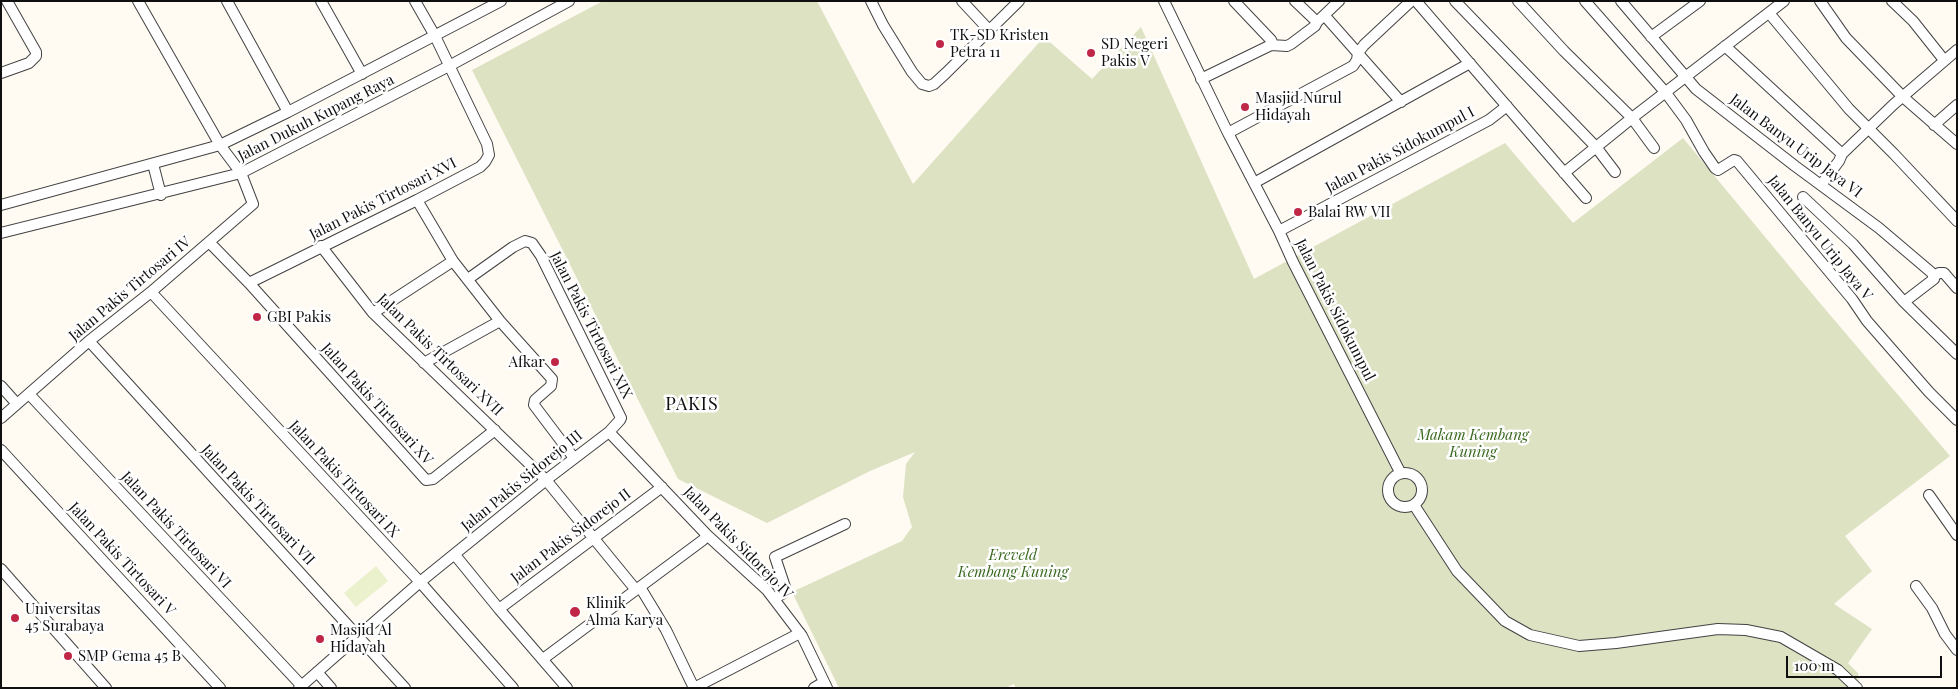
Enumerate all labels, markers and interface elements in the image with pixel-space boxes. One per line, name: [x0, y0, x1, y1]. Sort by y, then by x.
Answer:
place label: TK-SD Kristen Petra 11: [950, 26, 1049, 61]
place label: SD Negeri Pakis V: [1101, 35, 1168, 70]
marker: TK-SD Kristen Petra 11: [934, 38, 946, 50]
marker: SD Negeri Pakis V: [1085, 47, 1097, 59]
street label: Jalan Dukuh Kupang Raya: [235, 71, 397, 165]
place label: Masjid Nurul Hidayah: [1255, 89, 1342, 124]
street label: Jalan Banyu Urip Jaya VI: [1726, 90, 1866, 202]
marker: Masjid Nurul Hidayah: [1239, 101, 1251, 113]
street label: Jalan Pakis Sidokumpul I: [1323, 103, 1477, 197]
street label: Jalan Pakis Tirtosari XVI: [306, 154, 460, 244]
street label: Jalan Banyu Urip Jaya V: [1764, 172, 1876, 304]
place label: Balai RW VII: [1308, 203, 1390, 221]
marker: Balai RW VII: [1292, 206, 1304, 218]
street label: Jalan Pakis Tirtosari IV: [66, 233, 194, 345]
street label: Jalan Pakis Sidokumpul: [1291, 236, 1379, 384]
street label: Jalan Pakis Tirtosari XIX: [546, 248, 636, 402]
street label: Jalan Pakis Tirtosari XVII: [373, 290, 507, 420]
place label: GBI Pakis: [267, 308, 331, 326]
marker: GBI Pakis: [251, 311, 263, 323]
street label: Jalan Pakis Tirtosari XV: [318, 339, 436, 469]
place label: Afkar: [509, 353, 545, 371]
marker: Afkar: [549, 356, 561, 368]
district label: PAKIS: [665, 393, 719, 415]
street label: Jalan Pakis Tirtosari IX: [285, 417, 403, 541]
park label: Makam Kembang Kuning: [1417, 426, 1529, 461]
street label: Jalan Pakis Sidorejo III: [458, 427, 586, 535]
street label: Jalan Pakis Tirtosari VII: [197, 441, 319, 569]
street label: Jalan Pakis Tirtosari VI: [117, 468, 235, 592]
street label: Jalan Pakis Sidorejo IV: [680, 483, 796, 603]
street label: Jalan Pakis Sidorejo II: [508, 485, 634, 587]
street label: Jalan Pakis Tirtosari V: [65, 499, 179, 619]
park label: Ereveld Kembang Kuning: [958, 546, 1068, 581]
place label: Klinik Alma Karya: [586, 594, 663, 629]
place label: Universitas 45 Surabaya: [25, 600, 104, 635]
marker: Klinik Alma Karya: [568, 605, 582, 619]
marker: Universitas 45 Surabaya: [9, 612, 21, 624]
place label: Masjid Al Hidayah: [330, 621, 392, 656]
marker: Masjid Al Hidayah: [314, 633, 326, 645]
scale bar: [1788, 646, 1944, 678]
place label: SMP Gema 45 B: [78, 647, 181, 665]
marker: SMP Gema 45 B: [62, 650, 74, 662]
text: 100 m: [1794, 655, 1835, 675]

